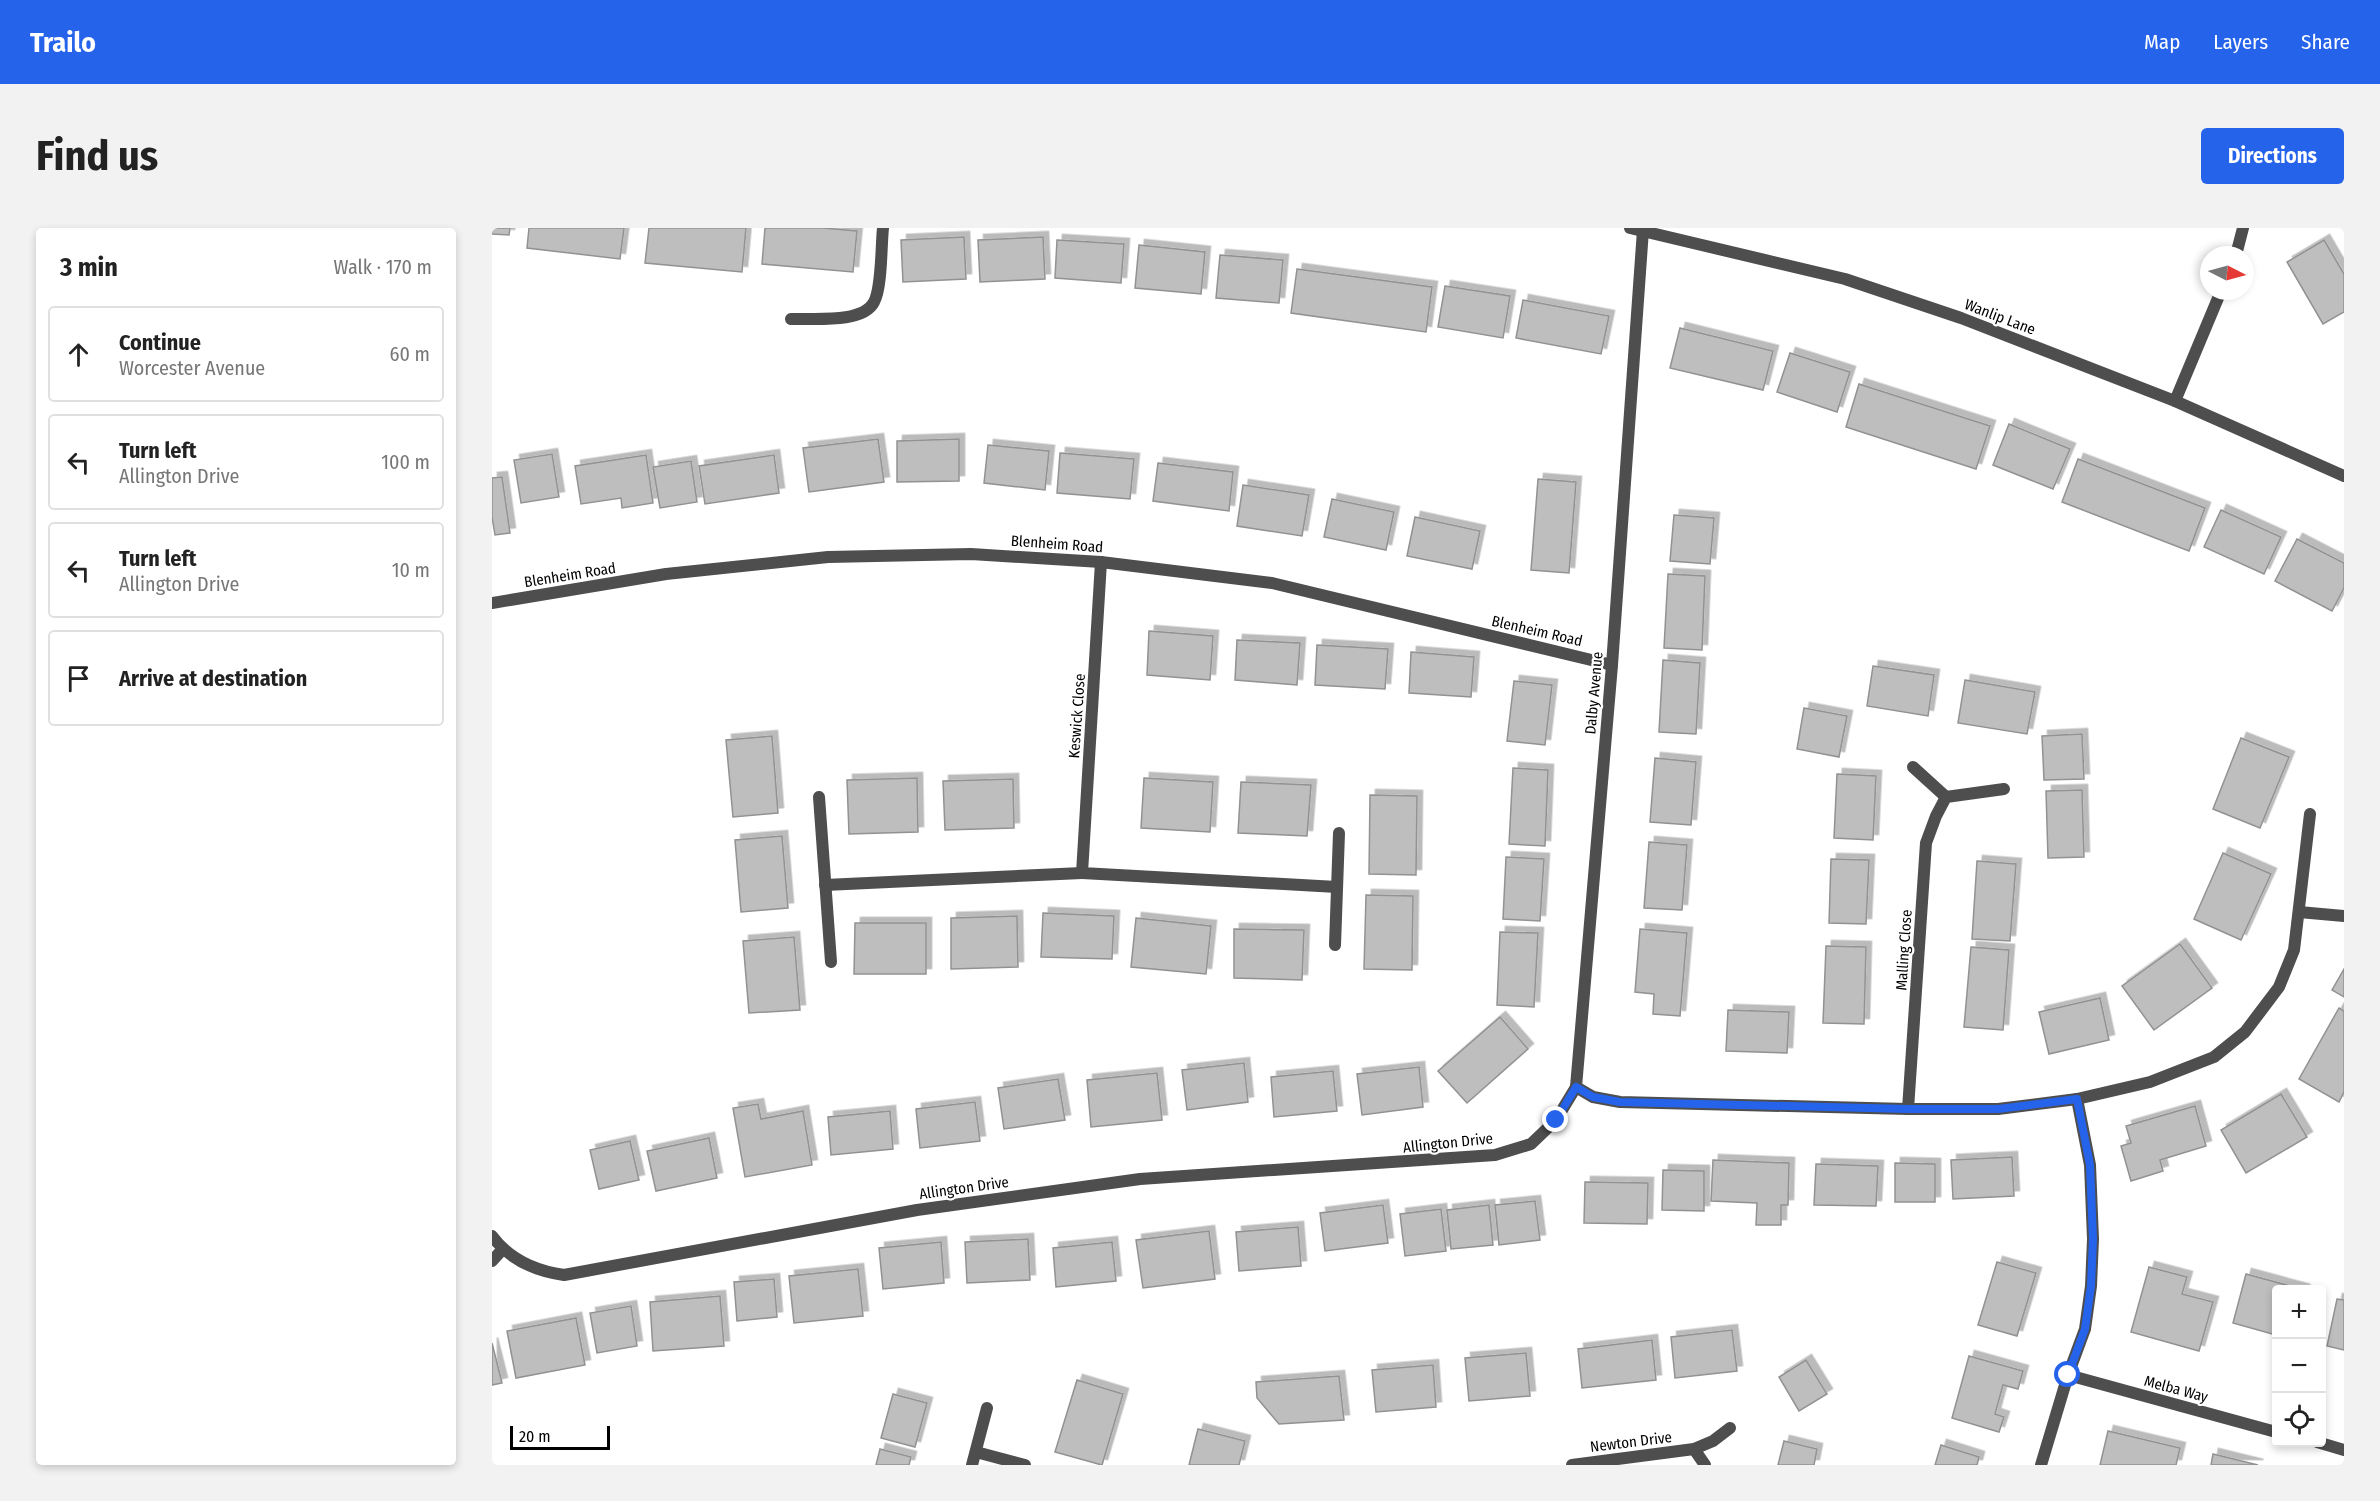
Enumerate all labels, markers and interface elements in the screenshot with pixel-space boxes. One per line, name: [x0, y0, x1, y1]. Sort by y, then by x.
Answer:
text: Trailo: [30, 26, 96, 59]
text: Map: [2144, 29, 2180, 55]
text: Layers: [2213, 29, 2268, 55]
text: Share: [2301, 29, 2350, 55]
button: Directions: [2201, 128, 2344, 184]
text: Find us: [36, 131, 158, 181]
north arrow: [2200, 246, 2254, 300]
text: 3 min: [60, 252, 118, 283]
text: Walk · 170 m: [334, 255, 432, 279]
street label: Wanlip Lane: [1962, 295, 2038, 339]
text: Continue: [119, 329, 201, 356]
icon: ahead: [62, 338, 95, 371]
text: 60 m: [390, 342, 430, 366]
text: Worcester Avenue: [119, 356, 265, 380]
text: Turn left: [119, 437, 197, 464]
icon: left: [62, 446, 95, 479]
text: 100 m: [381, 450, 430, 474]
text: Allington Drive: [119, 464, 239, 488]
street label: Blenheim Road: [1010, 532, 1104, 556]
text: Turn left: [119, 545, 197, 572]
icon: left: [62, 554, 95, 587]
text: 10 m: [392, 558, 430, 582]
street label: Blenheim Road: [523, 559, 617, 591]
text: Allington Drive: [119, 572, 239, 596]
street label: Blenheim Road: [1490, 612, 1584, 650]
street label: Dalby Avenue: [1581, 651, 1607, 735]
icon: arrive: [62, 662, 95, 695]
text: Arrive at destination: [119, 665, 307, 692]
street label: Keswick Close: [1065, 673, 1089, 759]
street label: Malling Close: [1892, 909, 1916, 991]
route end: [1542, 1106, 1568, 1132]
street label: Allington Drive: [1402, 1129, 1494, 1157]
street label: Allington Drive: [918, 1173, 1010, 1203]
map controls: [2272, 1285, 2326, 1447]
button: +: [2272, 1285, 2326, 1339]
button: −: [2272, 1339, 2326, 1393]
route start: [2054, 1361, 2080, 1387]
street label: Melba Way: [2142, 1372, 2210, 1406]
button: locate: [2272, 1393, 2326, 1447]
scale bar: [510, 1423, 610, 1450]
text: 20 m: [519, 1427, 550, 1446]
street label: Newton Drive: [1589, 1428, 1673, 1456]

